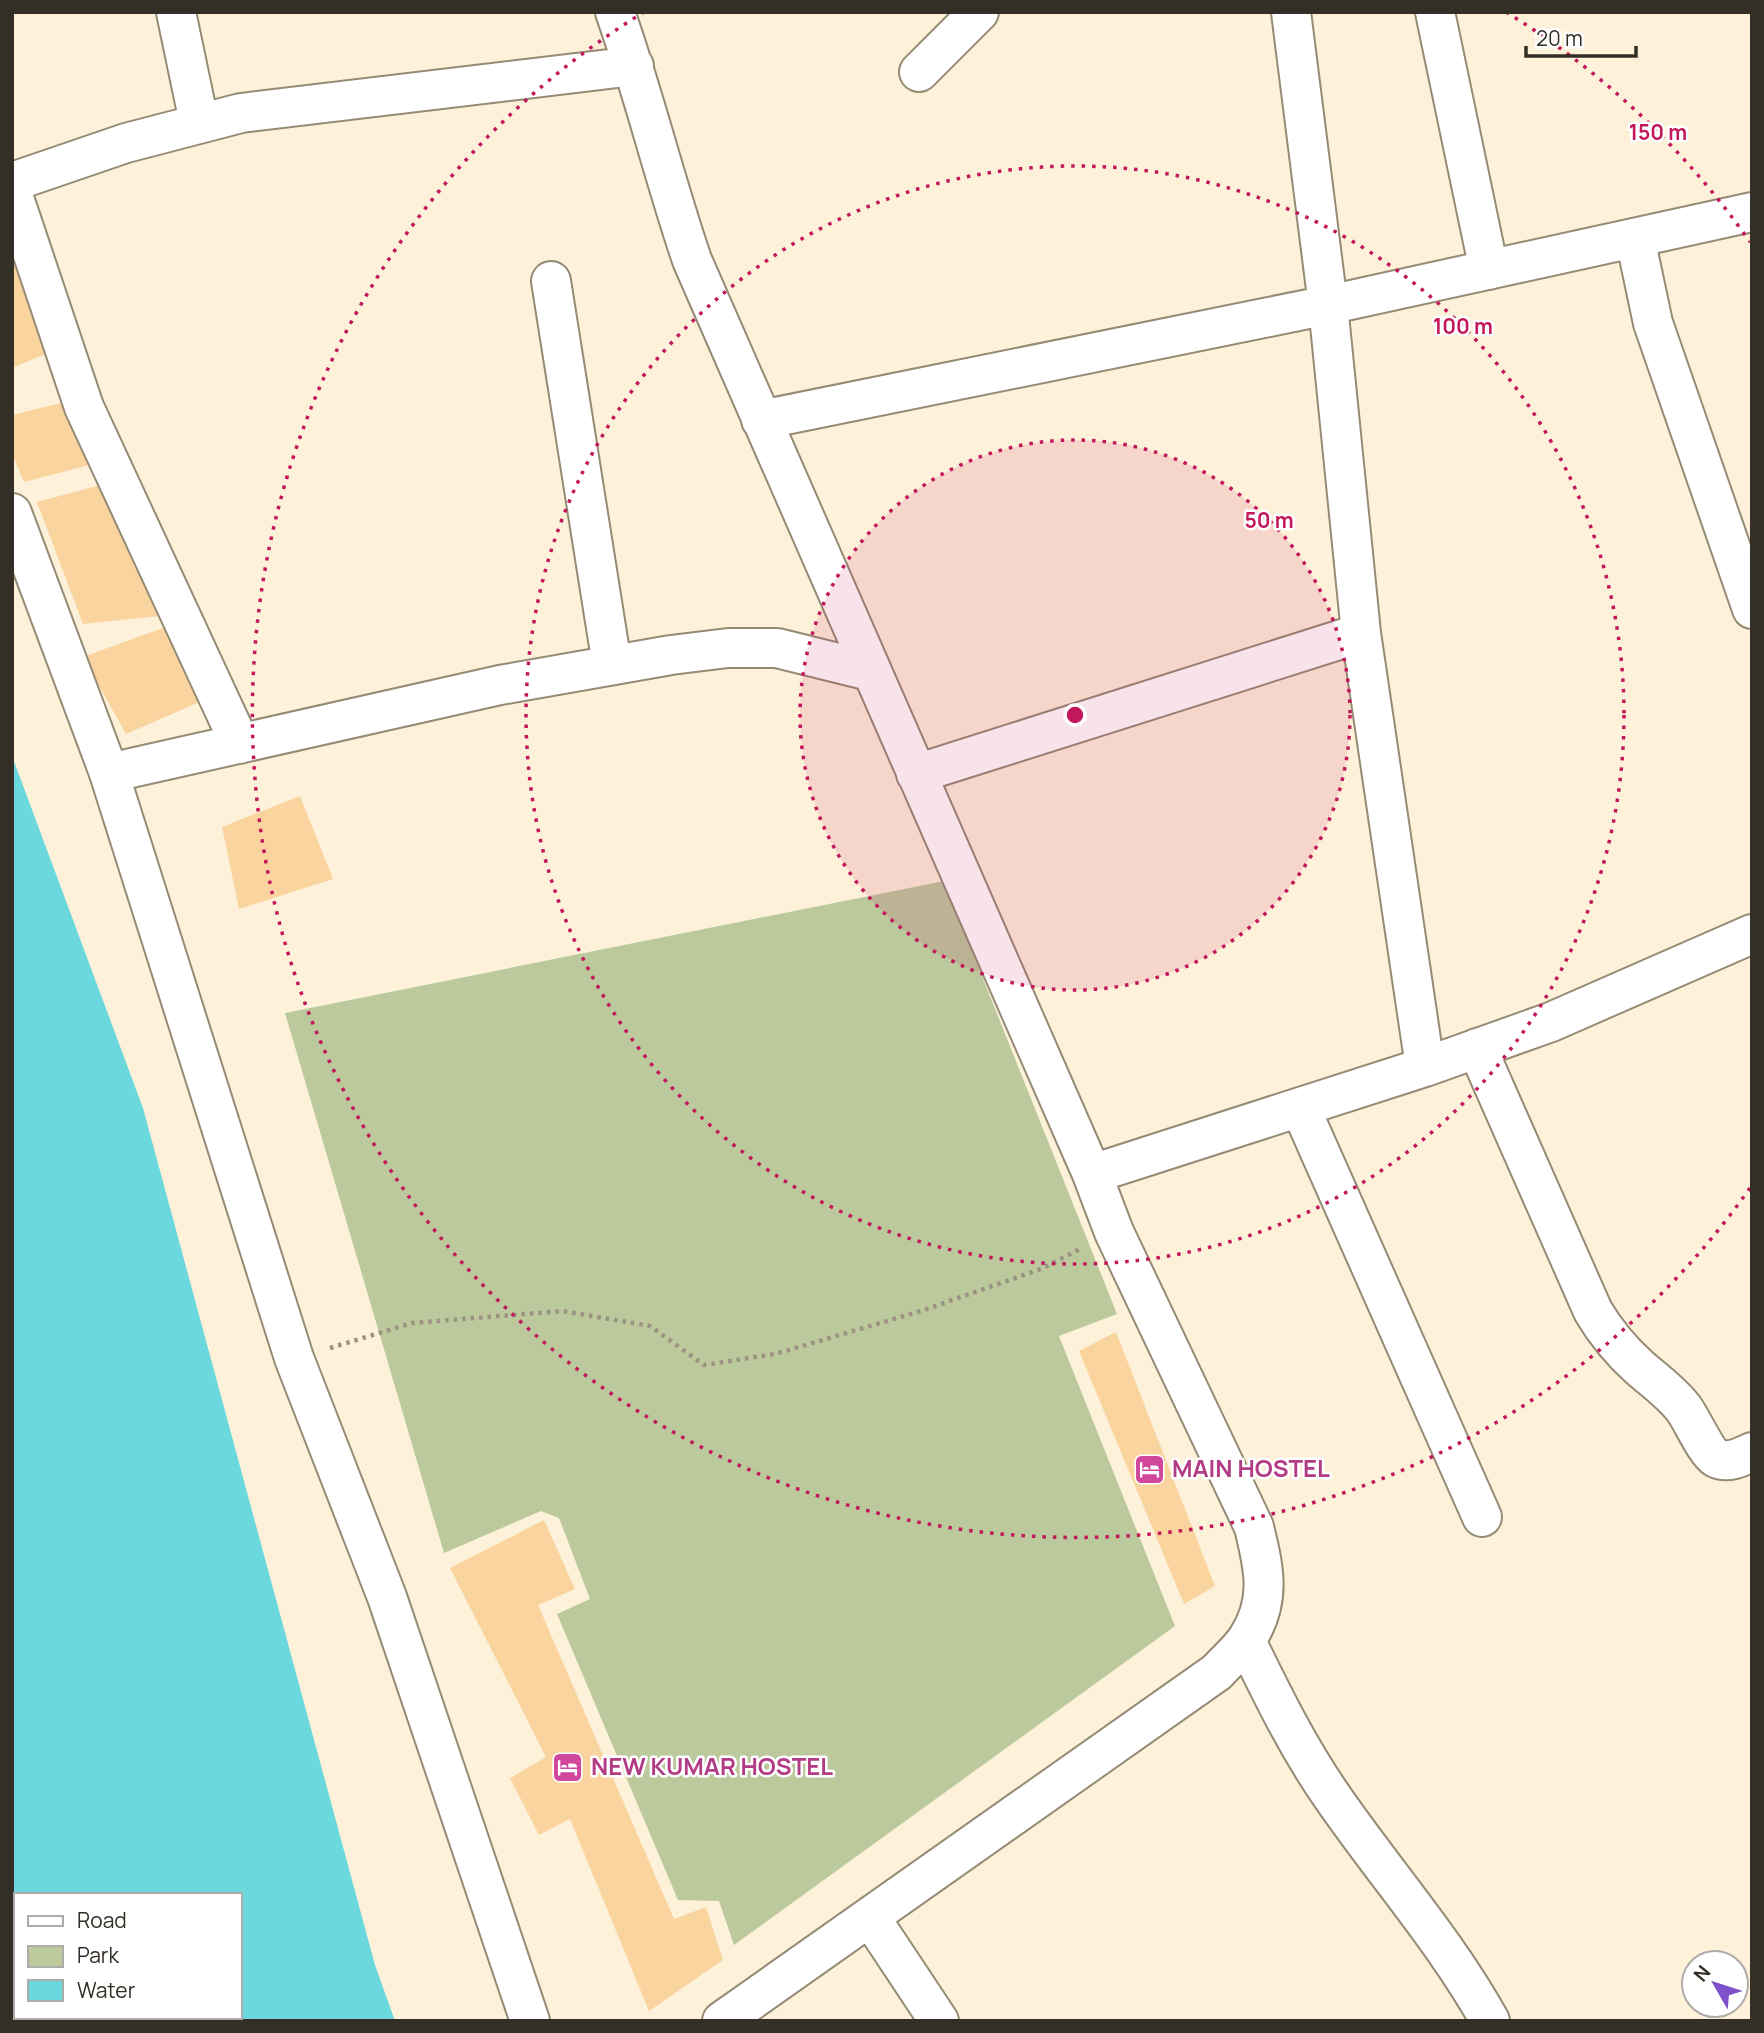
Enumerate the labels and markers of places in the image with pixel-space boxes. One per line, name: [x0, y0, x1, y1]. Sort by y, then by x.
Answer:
centre of rings: [1063, 703, 1087, 727]
place label: MAIN HOSTEL: [1172, 1451, 1330, 1484]
hotel icon: MAIN HOSTEL: [1132, 1452, 1166, 1486]
place label: NEW KUMAR HOSTEL: [591, 1749, 833, 1782]
hotel icon: NEW KUMAR HOSTEL: [551, 1750, 585, 1784]

